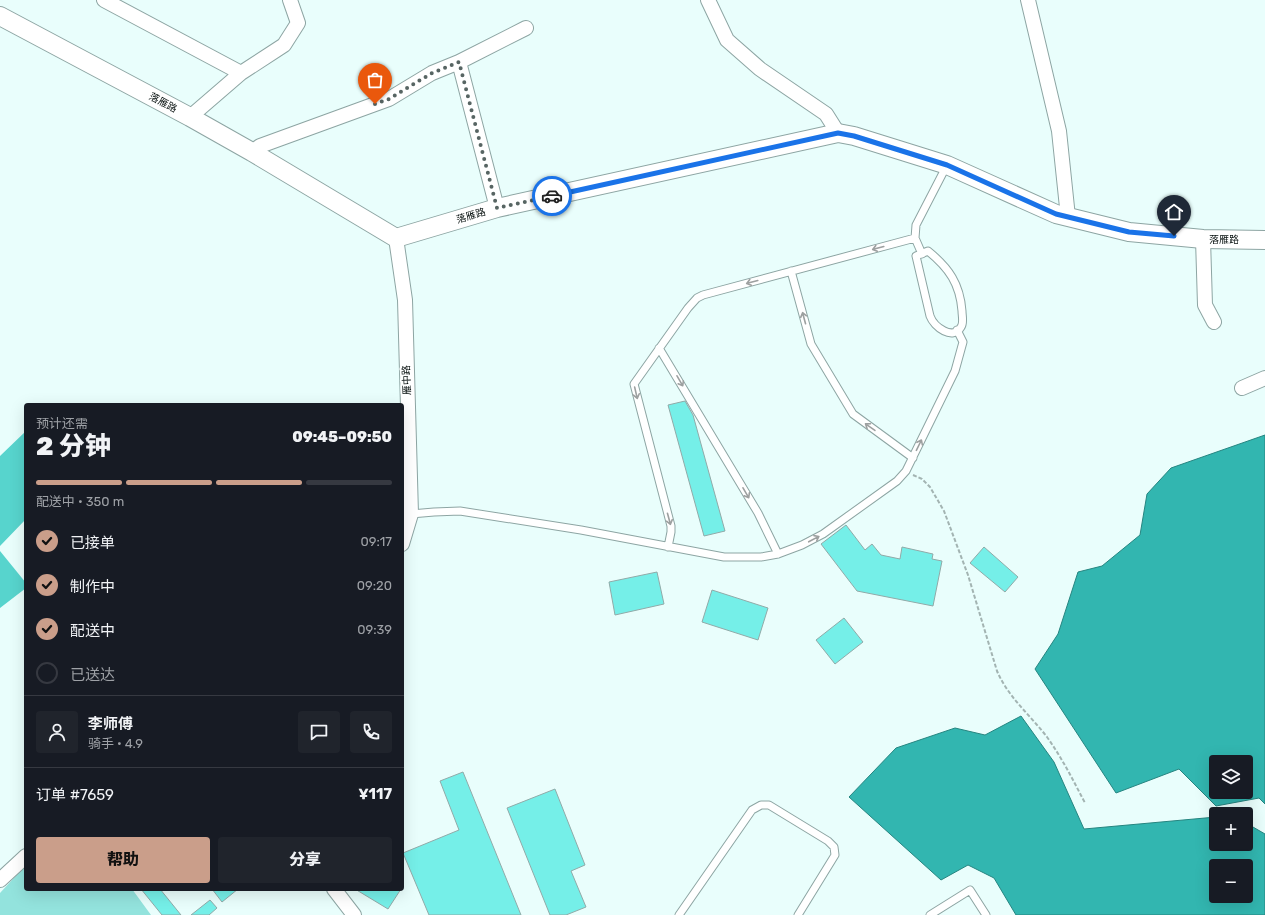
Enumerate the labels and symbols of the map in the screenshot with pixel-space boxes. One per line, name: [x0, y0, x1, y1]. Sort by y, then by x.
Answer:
pin: [358, 63, 392, 104]
street label: 落雁路: [147, 91, 179, 115]
courier: [532, 176, 572, 216]
pin: [1157, 195, 1191, 236]
street label: 落雁路: [455, 206, 487, 226]
street label: 落雁路: [1209, 234, 1239, 246]
one-way arrow: [871, 245, 884, 252]
one-way arrow: [746, 278, 759, 286]
one-way arrow: [800, 312, 807, 325]
street label: 雁中路: [400, 365, 414, 395]
one-way arrow: [676, 375, 684, 387]
one-way arrow: [632, 386, 640, 399]
one-way arrow: [865, 423, 876, 431]
one-way arrow: [916, 439, 923, 451]
one-way arrow: [742, 487, 750, 499]
one-way arrow: [665, 512, 673, 525]
one-way arrow: [808, 535, 820, 542]

